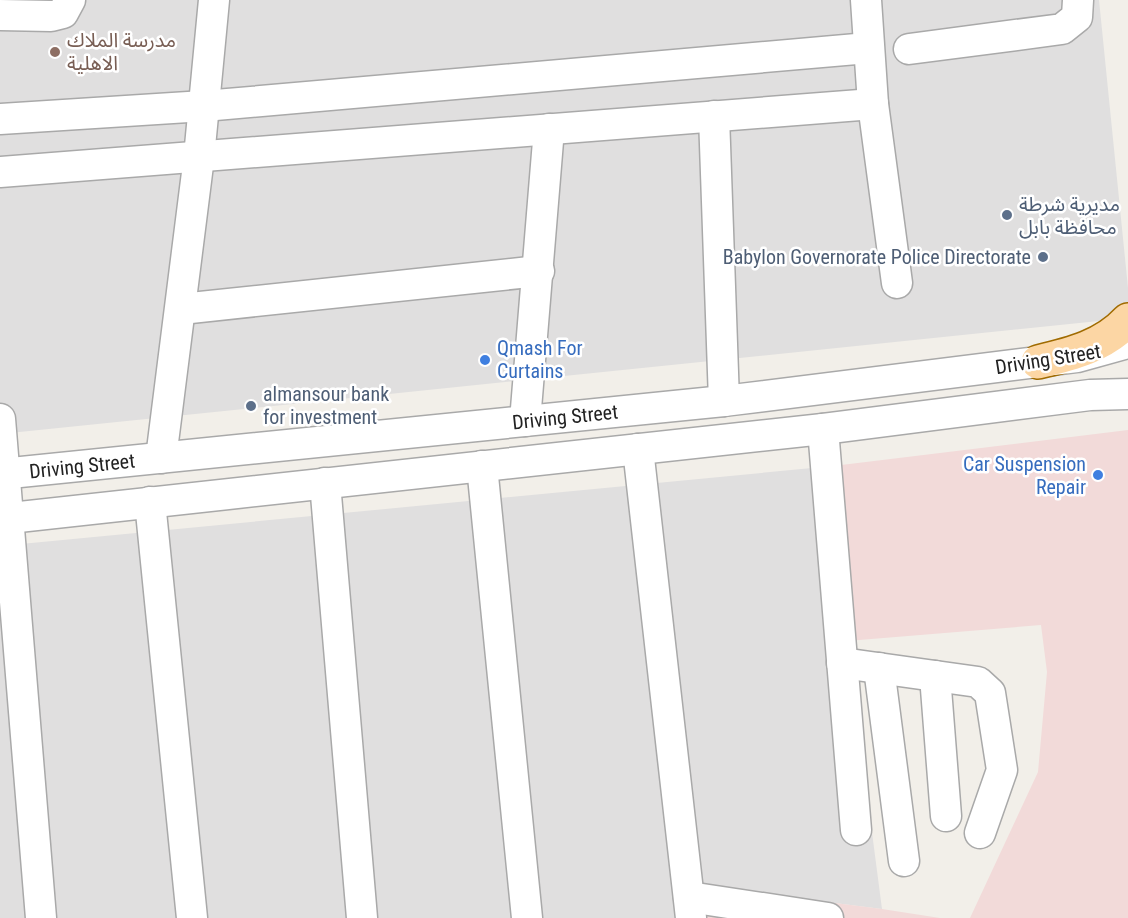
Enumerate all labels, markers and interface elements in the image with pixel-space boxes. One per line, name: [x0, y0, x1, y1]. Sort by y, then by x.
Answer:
place label: مدرسة الملاك الاهلية: [67, 28, 176, 75]
marker: مدرسة الملاك الاهلية: [48, 45, 62, 59]
place label: مديرية شرطة محافظة بابل: [1019, 192, 1120, 239]
marker: مديرية شرطة محافظة بابل: [1000, 208, 1014, 222]
place label: Babylon Governorate Police Directorate: [723, 245, 1031, 269]
marker: Babylon Governorate Police Directorate: [1036, 250, 1050, 264]
place label: Qmash For Curtains: [497, 336, 583, 383]
street label: Driving Street: [994, 339, 1102, 379]
marker: Qmash For Curtains: [478, 353, 492, 367]
place label: almansour bank for investment: [263, 382, 389, 429]
marker: almansour bank for investment: [244, 399, 258, 413]
street label: Driving Street: [511, 400, 619, 434]
street label: Driving Street: [28, 449, 136, 483]
place label: Car Suspension Repair: [963, 452, 1086, 499]
marker: Car Suspension Repair: [1091, 468, 1105, 482]

